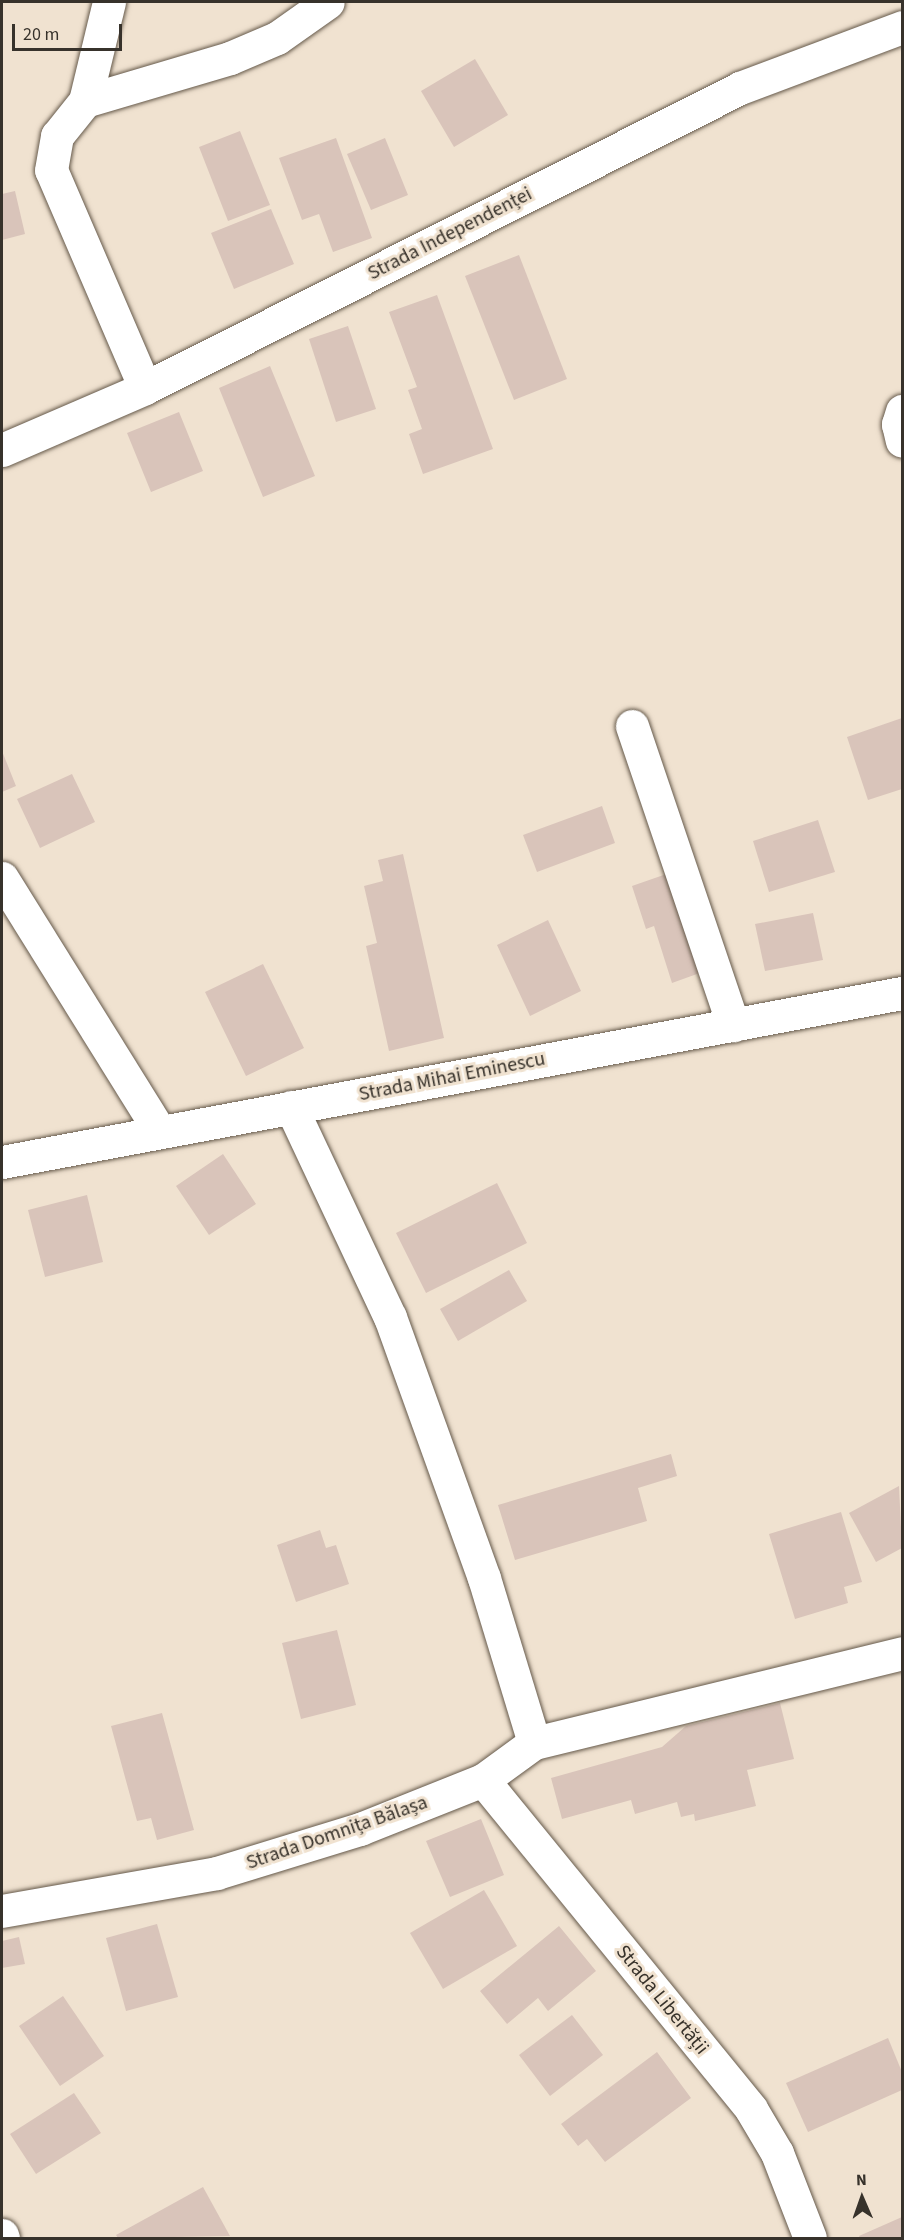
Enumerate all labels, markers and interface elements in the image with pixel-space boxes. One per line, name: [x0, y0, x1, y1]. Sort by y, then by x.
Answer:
scale bar: [15, 12, 124, 50]
text: 20 m: [23, 22, 59, 47]
street label: Strada Independenței: [364, 182, 536, 286]
street label: Strada Mihai Eminescu: [357, 1047, 547, 1107]
street label: Strada Domnița Bălașa: [243, 1791, 431, 1875]
street label: Strada Libertății: [611, 1940, 713, 2060]
north arrow: [832, 2168, 892, 2228]
text: N: [856, 2169, 867, 2191]

